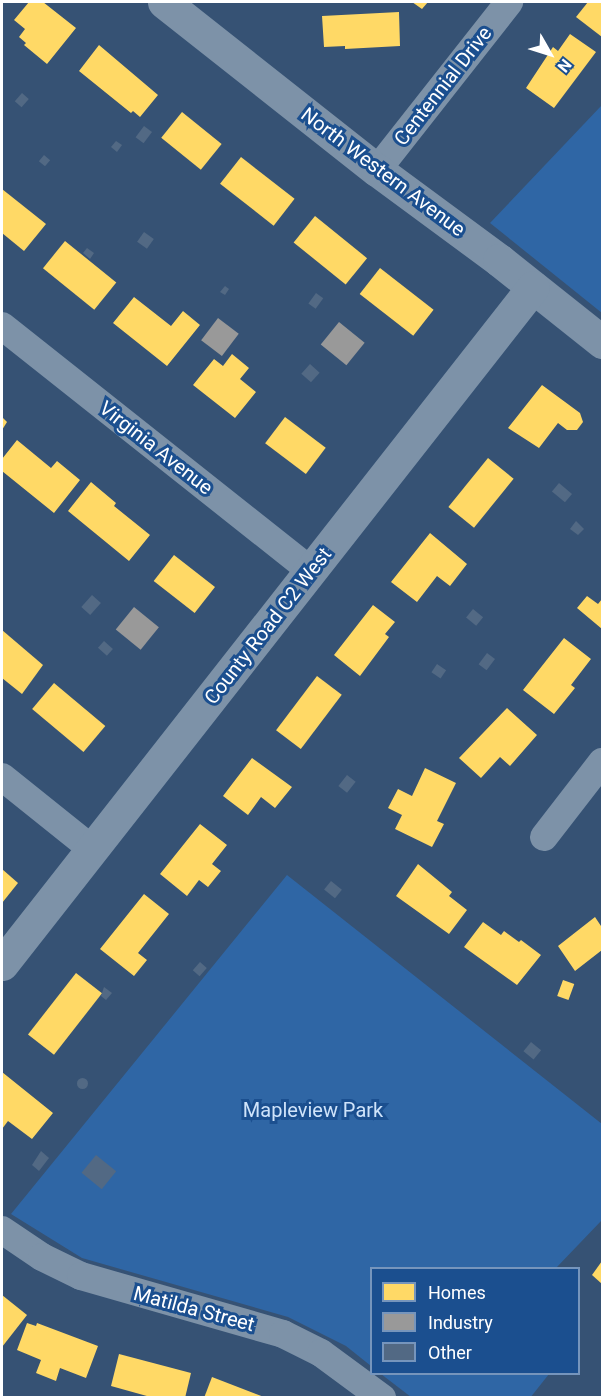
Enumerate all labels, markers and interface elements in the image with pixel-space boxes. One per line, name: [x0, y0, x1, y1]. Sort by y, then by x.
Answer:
street label: Centennial Drive: [389, 22, 497, 150]
north arrow: [520, 24, 580, 84]
text: N: [553, 55, 575, 76]
street label: North Western Avenue: [296, 102, 470, 242]
street label: Virginia Avenue: [94, 396, 218, 500]
street label: County Road C2 West: [199, 543, 337, 709]
park label: Mapleview Park: [243, 1098, 383, 1122]
legend: [370, 1267, 580, 1375]
street label: Matilda Street: [131, 1281, 257, 1337]
text: Homes: [428, 1282, 486, 1303]
text: Industry: [428, 1312, 493, 1333]
text: Other: [428, 1342, 472, 1363]

